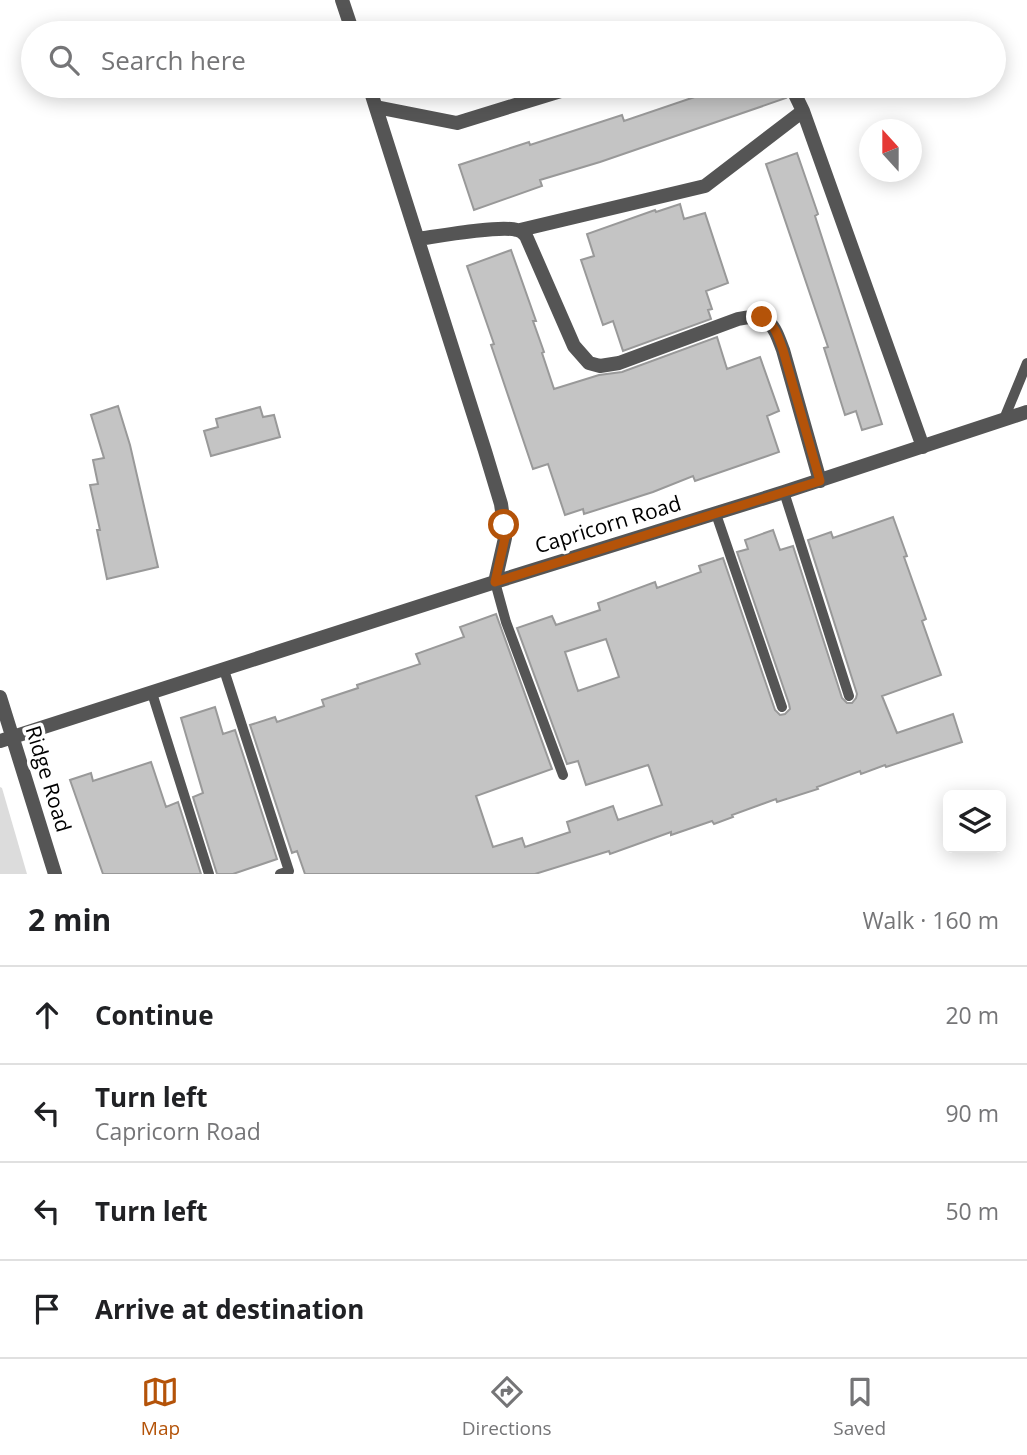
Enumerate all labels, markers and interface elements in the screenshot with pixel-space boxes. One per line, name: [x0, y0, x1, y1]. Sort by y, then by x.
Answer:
search box: [21, 21, 1006, 98]
icon: search: [45, 41, 83, 79]
text: Search here: [101, 42, 246, 78]
north arrow: [859, 119, 922, 182]
route end: [746, 301, 777, 332]
street label: Capricorn Road: [531, 489, 684, 560]
route start: [488, 509, 519, 540]
street label: Ridge Road: [20, 722, 78, 835]
map controls: [943, 790, 1006, 853]
button: layers: [943, 790, 1006, 853]
text: 2 min: [28, 899, 111, 940]
text: Walk · 160 m: [862, 904, 999, 936]
icon: ahead: [28, 996, 66, 1034]
text: Continue: [95, 997, 214, 1033]
text: 20 m: [945, 999, 999, 1031]
text: Turn left: [95, 1079, 207, 1115]
icon: left: [28, 1094, 66, 1132]
text: 90 m: [945, 1097, 999, 1129]
text: Capricorn Road: [95, 1115, 261, 1147]
icon: left: [28, 1192, 66, 1230]
text: Turn left: [95, 1193, 207, 1229]
text: 50 m: [945, 1195, 999, 1227]
icon: arrive: [28, 1290, 66, 1328]
text: Arrive at destination: [95, 1291, 364, 1327]
tab: Map: [141, 1373, 180, 1441]
tab: Directions: [462, 1373, 552, 1441]
tab: Saved: [833, 1373, 886, 1441]

